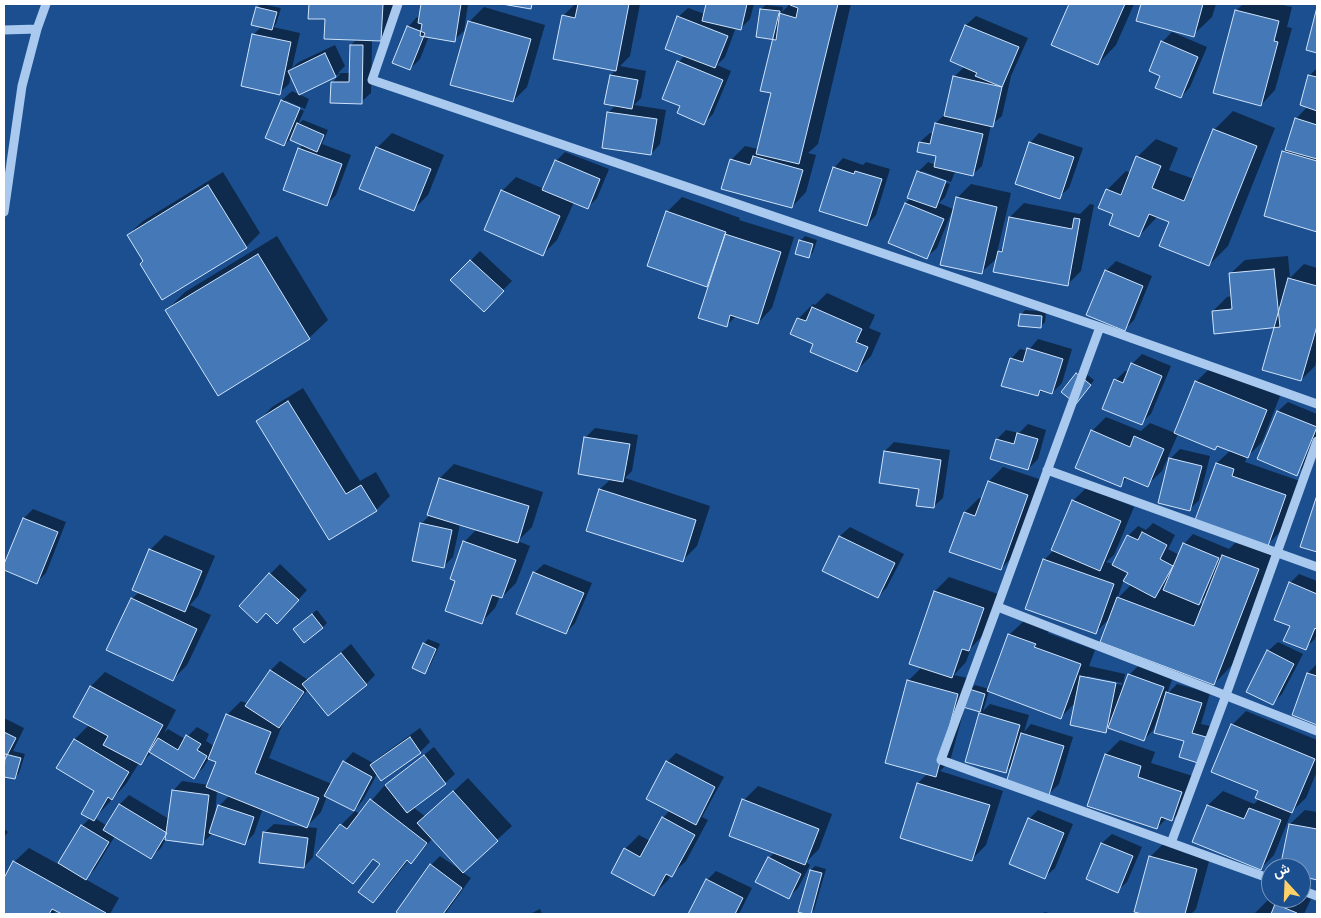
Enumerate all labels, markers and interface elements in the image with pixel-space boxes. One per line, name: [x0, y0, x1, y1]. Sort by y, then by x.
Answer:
north arrow: [1261, 858, 1311, 908]
text: ش: [1271, 859, 1292, 880]

